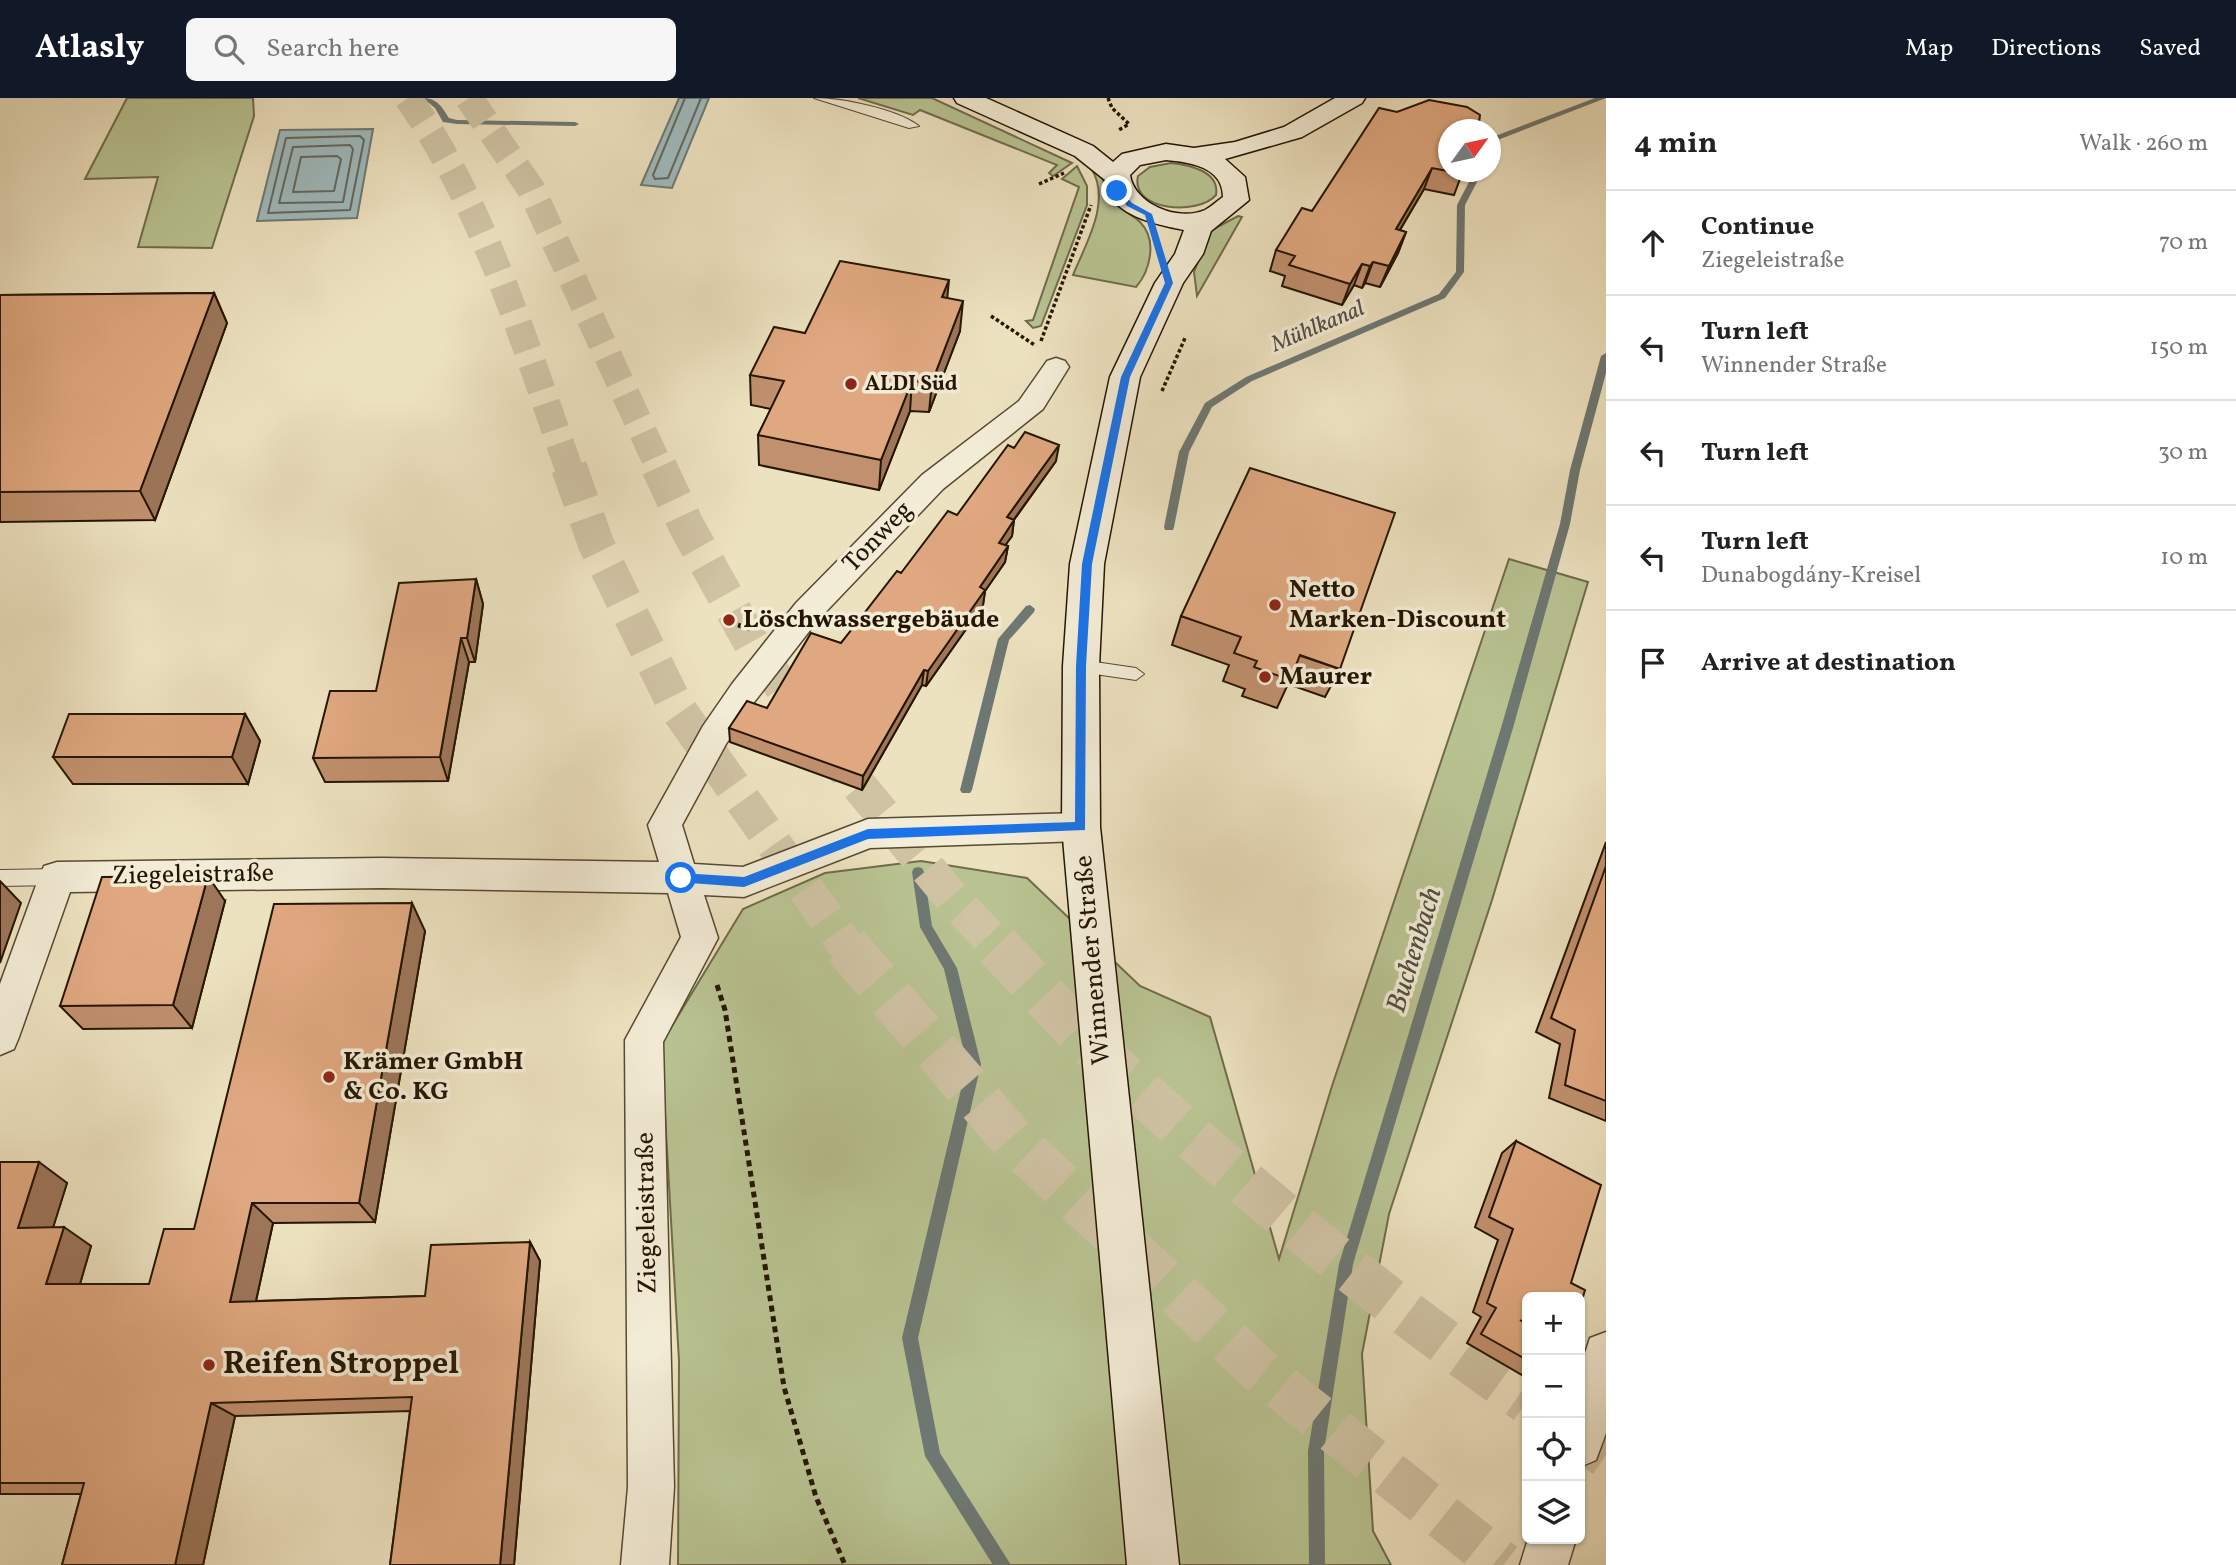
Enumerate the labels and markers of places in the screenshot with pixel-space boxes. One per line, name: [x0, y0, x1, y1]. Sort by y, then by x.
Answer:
place label: ALDI Süd: [865, 370, 958, 399]
marker: ALDI Süd: [843, 376, 859, 392]
place label: Netto Marken-Discount: [1289, 572, 1506, 638]
marker: Netto Marken-Discount: [1267, 597, 1283, 613]
place label: Löschwassergebäude: [743, 602, 999, 638]
marker: Löschwassergebäude: [721, 612, 737, 628]
place label: Maurer: [1279, 659, 1372, 695]
marker: Maurer: [1257, 669, 1273, 685]
place label: Krämer GmbH & Co. KG: [343, 1044, 524, 1110]
marker: Krämer GmbH & Co. KG: [321, 1069, 337, 1085]
place label: Reifen Stroppel: [223, 1343, 459, 1387]
marker: Reifen Stroppel: [201, 1357, 217, 1373]

